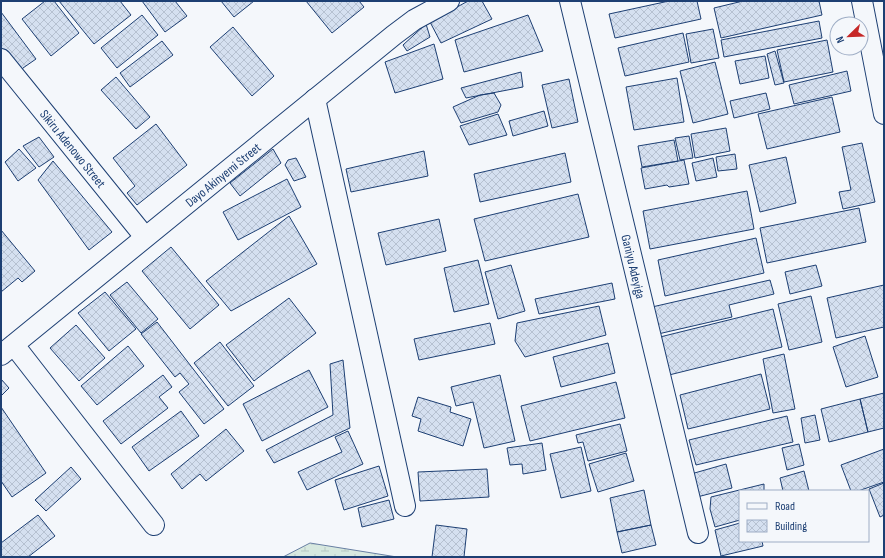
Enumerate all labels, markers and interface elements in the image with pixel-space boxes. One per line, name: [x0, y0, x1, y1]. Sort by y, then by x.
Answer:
north arrow: [829, 16, 869, 56]
text: N: [833, 34, 847, 45]
street label: Sikiru Adenowo Street: [36, 107, 109, 191]
street label: Dayo Akinyemi Street: [182, 140, 264, 211]
street label: Ganiyu Adeyiga: [617, 233, 648, 300]
legend: [739, 490, 869, 542]
text: Road: [775, 499, 795, 514]
text: Building: [775, 519, 807, 534]

